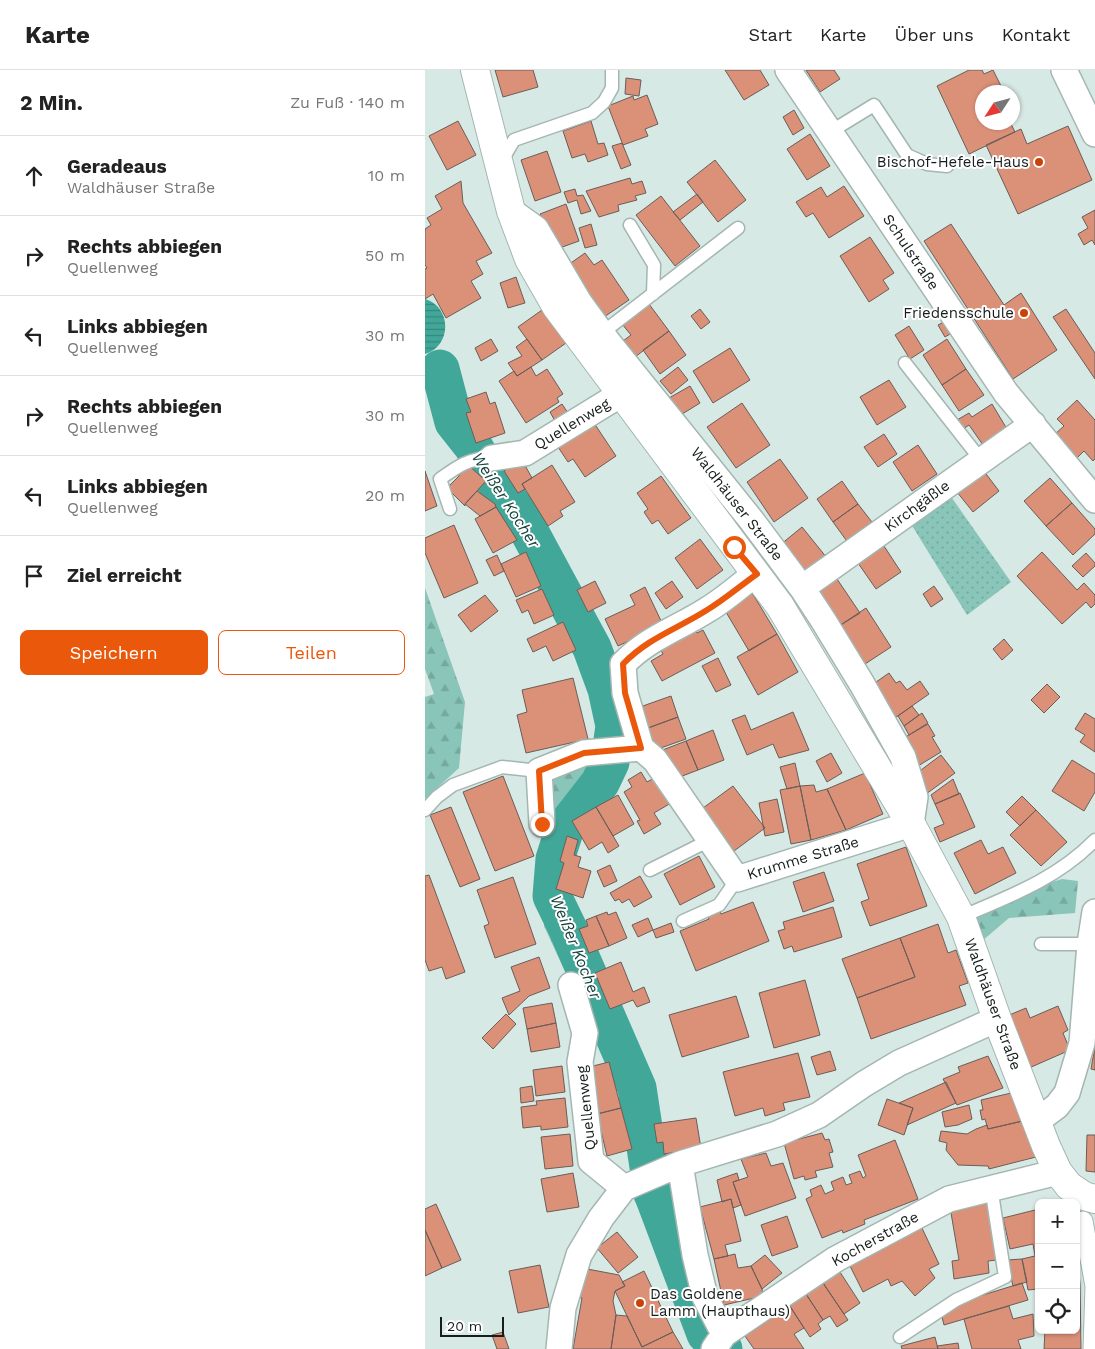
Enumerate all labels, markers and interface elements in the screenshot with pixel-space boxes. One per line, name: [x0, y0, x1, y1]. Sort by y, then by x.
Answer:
text: Karte: [25, 21, 90, 49]
text: Start: [748, 24, 792, 45]
text: Karte: [820, 24, 867, 45]
text: Über uns: [895, 24, 974, 45]
text: Kontakt: [1002, 24, 1070, 45]
north arrow: [975, 85, 1020, 130]
text: 2 Min.: [20, 90, 83, 115]
text: Zu Fuß · 140 m: [290, 93, 405, 112]
place label: Bischof-Hefele-Haus: [877, 153, 1029, 171]
text: Geradeaus: [67, 155, 167, 178]
marker: Bischof-Hefele-Haus: [1033, 156, 1045, 168]
icon: ahead: [20, 162, 48, 190]
text: 10 m: [368, 166, 405, 185]
text: Waldhäuser Straße: [67, 178, 215, 197]
street label: Schulstraße: [879, 211, 943, 293]
text: Rechts abbiegen: [67, 235, 222, 258]
icon: right: [20, 242, 48, 270]
text: 50 m: [365, 246, 405, 265]
text: Quellenweg: [67, 258, 158, 277]
place label: Friedensschule: [903, 304, 1014, 322]
marker: Friedensschule: [1018, 307, 1030, 319]
text: Links abbiegen: [67, 315, 208, 338]
icon: left: [20, 322, 48, 350]
text: 30 m: [365, 326, 405, 345]
text: Quellenweg: [67, 338, 158, 357]
street label: Quellenweg: [531, 394, 613, 454]
text: Rechts abbiegen: [67, 395, 222, 418]
icon: right: [20, 402, 48, 430]
text: 30 m: [365, 406, 405, 425]
text: Quellenweg: [67, 418, 158, 437]
street label: Waldhäuser Straße: [687, 444, 787, 564]
water label: Weißer Kocher: [468, 449, 544, 552]
text: Links abbiegen: [67, 475, 208, 498]
street label: Kirchgäßle: [881, 476, 953, 536]
icon: left: [20, 482, 48, 510]
text: 20 m: [365, 486, 405, 505]
text: Quellenweg: [67, 498, 158, 517]
route start: [723, 536, 746, 559]
icon: arrive: [20, 562, 48, 590]
text: Ziel erreicht: [67, 564, 182, 587]
button: Speichern: [20, 630, 208, 675]
button: Teilen: [218, 630, 405, 675]
route end: [531, 813, 554, 836]
street label: Krumme Straße: [745, 832, 861, 884]
water label: Weißer Kocher: [547, 892, 606, 1002]
street label: Waldhäuser Straße: [961, 936, 1025, 1072]
street label: Quellenweg: [573, 1065, 599, 1151]
map controls: [1035, 1199, 1080, 1334]
button: +: [1035, 1199, 1080, 1244]
street label: Kocherstraße: [828, 1208, 922, 1270]
button: −: [1035, 1244, 1080, 1289]
place label: Das Goldene Lamm (Haupthaus): [650, 1285, 790, 1320]
button: locate: [1035, 1289, 1080, 1334]
marker: Das Goldene Lamm (Haupthaus): [634, 1297, 646, 1309]
scale bar: [440, 1314, 504, 1337]
text: 20 m: [447, 1318, 482, 1334]

